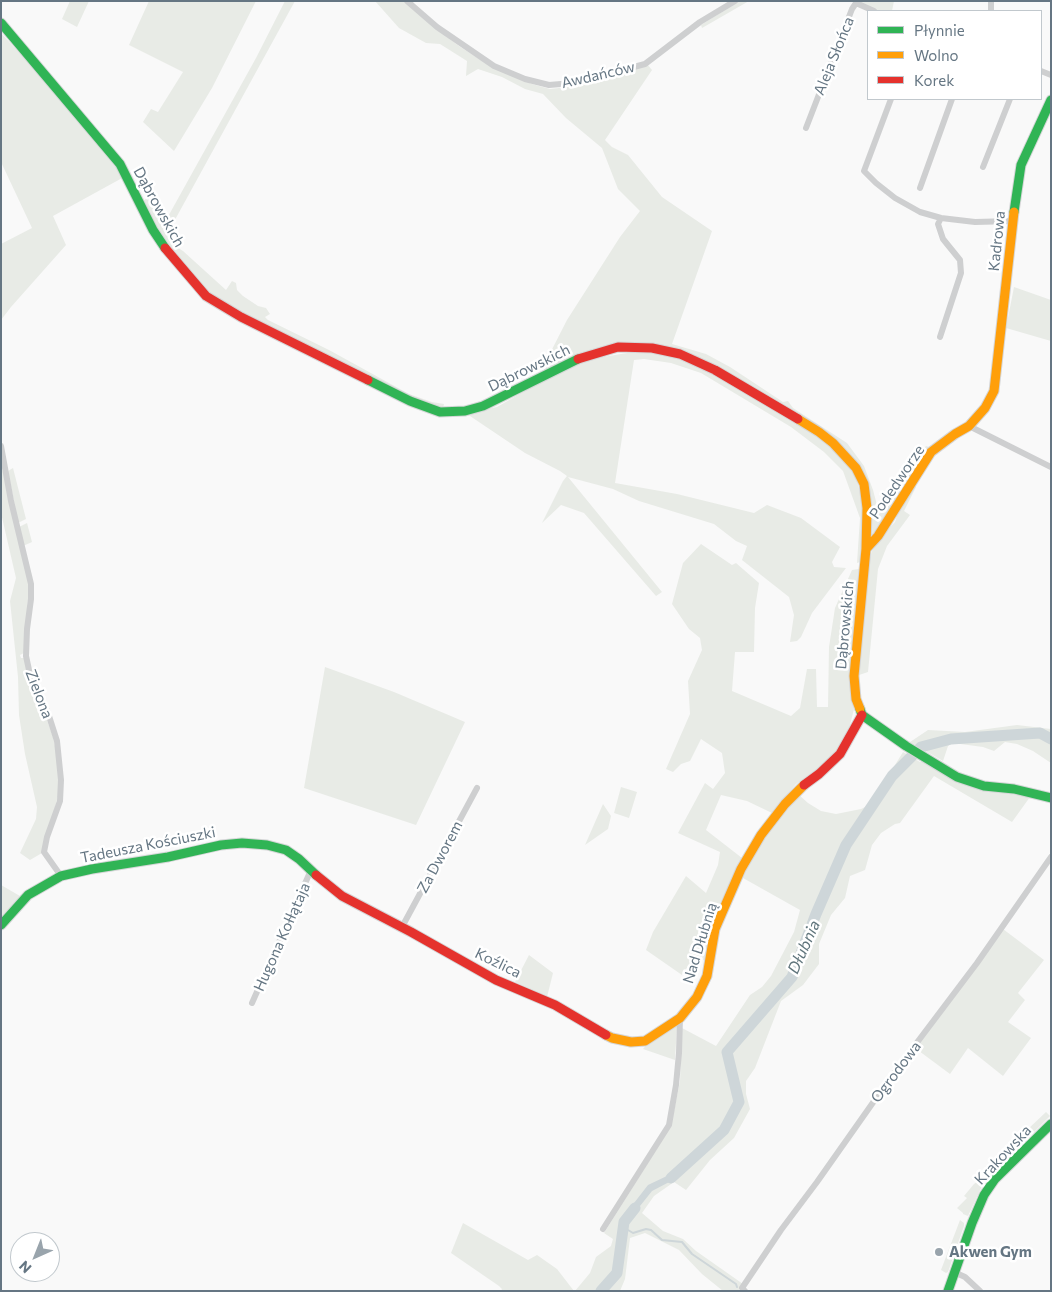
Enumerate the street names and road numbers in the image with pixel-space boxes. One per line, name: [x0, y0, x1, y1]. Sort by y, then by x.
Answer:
street label: Aleja Słońca: [810, 14, 858, 98]
street label: Awdańców: [560, 58, 636, 92]
street label: Dąbrowskich: [130, 164, 188, 250]
street label: Kadrowa: [985, 210, 1009, 272]
street label: Dąbrowskich: [485, 340, 573, 396]
street label: Podedworze: [866, 442, 928, 522]
street label: Dąbrowskich: [832, 580, 858, 670]
street label: Zielona: [21, 667, 57, 721]
street label: Za Dworem: [413, 818, 467, 896]
street label: Tadeusza Kościuszki: [79, 823, 217, 867]
street label: Hugona Kołłątaja: [250, 880, 314, 994]
street label: Nad Dłubnią: [679, 900, 721, 986]
street label: Koźlica: [472, 944, 524, 982]
street label: Ogrodowa: [867, 1038, 925, 1106]
street label: Krakowska: [971, 1121, 1035, 1189]

